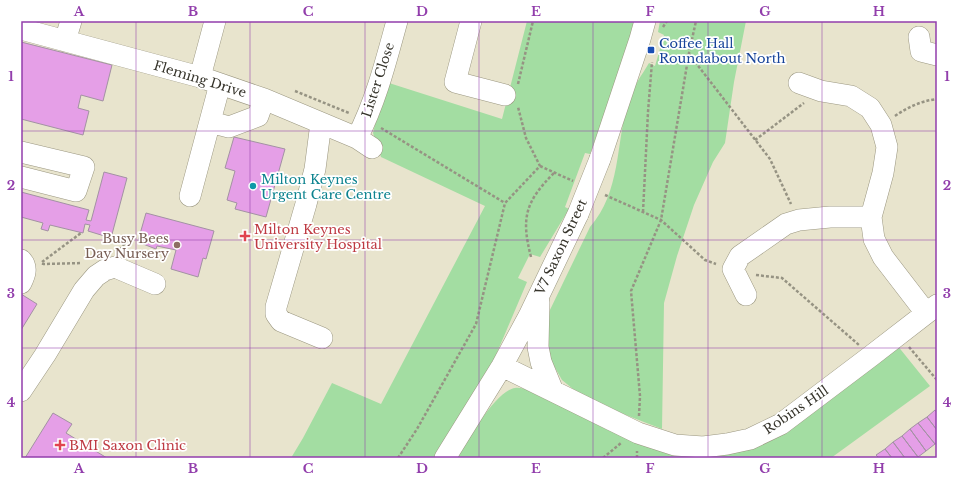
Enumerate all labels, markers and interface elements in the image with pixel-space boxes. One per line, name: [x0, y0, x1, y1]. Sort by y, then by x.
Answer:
text: A: [73, 3, 85, 20]
text: B: [188, 3, 198, 20]
text: C: [303, 3, 314, 20]
text: D: [416, 3, 428, 20]
text: E: [531, 3, 541, 20]
text: F: [646, 3, 655, 20]
text: G: [759, 3, 771, 20]
text: H: [873, 3, 885, 20]
place label: Coffee Hall Roundabout North: [659, 35, 786, 67]
street label: Lister Close: [358, 40, 398, 120]
marker: Coffee Hall Roundabout North: [646, 45, 656, 55]
street label: Fleming Drive: [151, 57, 249, 101]
text: 1: [8, 68, 14, 85]
text: 1: [944, 68, 950, 85]
place label: Milton Keynes Urgent Care Centre: [261, 171, 391, 203]
text: 2: [7, 177, 15, 194]
text: 2: [943, 177, 951, 194]
marker: Milton Keynes Urgent Care Centre: [248, 181, 258, 191]
street label: V7 Saxon Street: [531, 196, 591, 299]
place label: Milton Keynes University Hospital: [254, 221, 382, 253]
place label: Busy Bees Day Nursery: [85, 230, 170, 262]
marker: Milton Keynes University Hospital: [239, 230, 251, 242]
marker: Busy Bees Day Nursery: [172, 240, 182, 250]
text: 3: [7, 285, 15, 302]
text: 3: [943, 285, 951, 302]
street label: Robins Hill: [760, 382, 832, 438]
text: 4: [7, 394, 16, 411]
text: 4: [943, 394, 952, 411]
place label: BMI Saxon Clinic: [69, 437, 186, 454]
marker: BMI Saxon Clinic: [54, 439, 66, 451]
text: A: [73, 460, 85, 477]
text: B: [188, 460, 198, 477]
text: C: [303, 460, 314, 477]
text: D: [416, 460, 428, 477]
text: E: [531, 460, 541, 477]
text: F: [646, 460, 655, 477]
text: G: [759, 460, 771, 477]
text: H: [873, 460, 885, 477]

